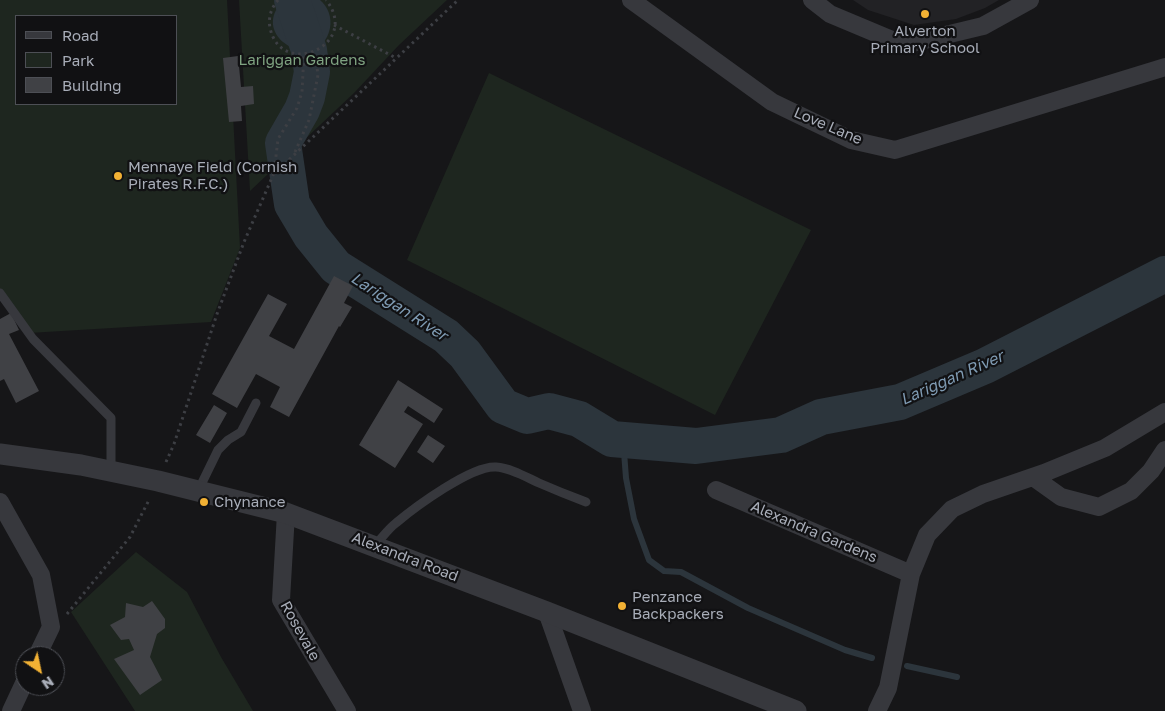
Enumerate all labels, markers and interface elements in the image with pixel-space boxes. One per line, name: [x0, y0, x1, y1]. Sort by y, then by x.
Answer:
marker: Alverton Primary School: [919, 8, 931, 20]
legend: [15, 15, 178, 105]
place label: Alverton Primary School: [870, 22, 980, 57]
text: Road: [62, 26, 99, 44]
text: Park: [62, 51, 94, 69]
park label: Lariggan Gardens: [239, 51, 365, 69]
text: Building: [62, 76, 122, 94]
street label: Love Lane: [791, 104, 865, 148]
place label: Mennaye Field (Cornish Pirates R.F.C.): [128, 158, 297, 193]
marker: Mennaye Field (Cornish Pirates R.F.C.): [112, 170, 124, 182]
water label: Lariggan River: [347, 269, 451, 345]
water label: Lariggan River: [898, 347, 1006, 409]
place label: Chynance: [214, 493, 285, 511]
marker: Chynance: [198, 496, 210, 508]
street label: Alexandra Gardens: [748, 497, 880, 567]
street label: Alexandra Road: [349, 528, 461, 586]
place label: Penzance Backpackers: [632, 588, 724, 623]
street label: Rosevale: [276, 598, 324, 664]
marker: Penzance Backpackers: [616, 600, 628, 612]
north arrow: [15, 646, 65, 696]
text: N: [39, 673, 57, 693]

